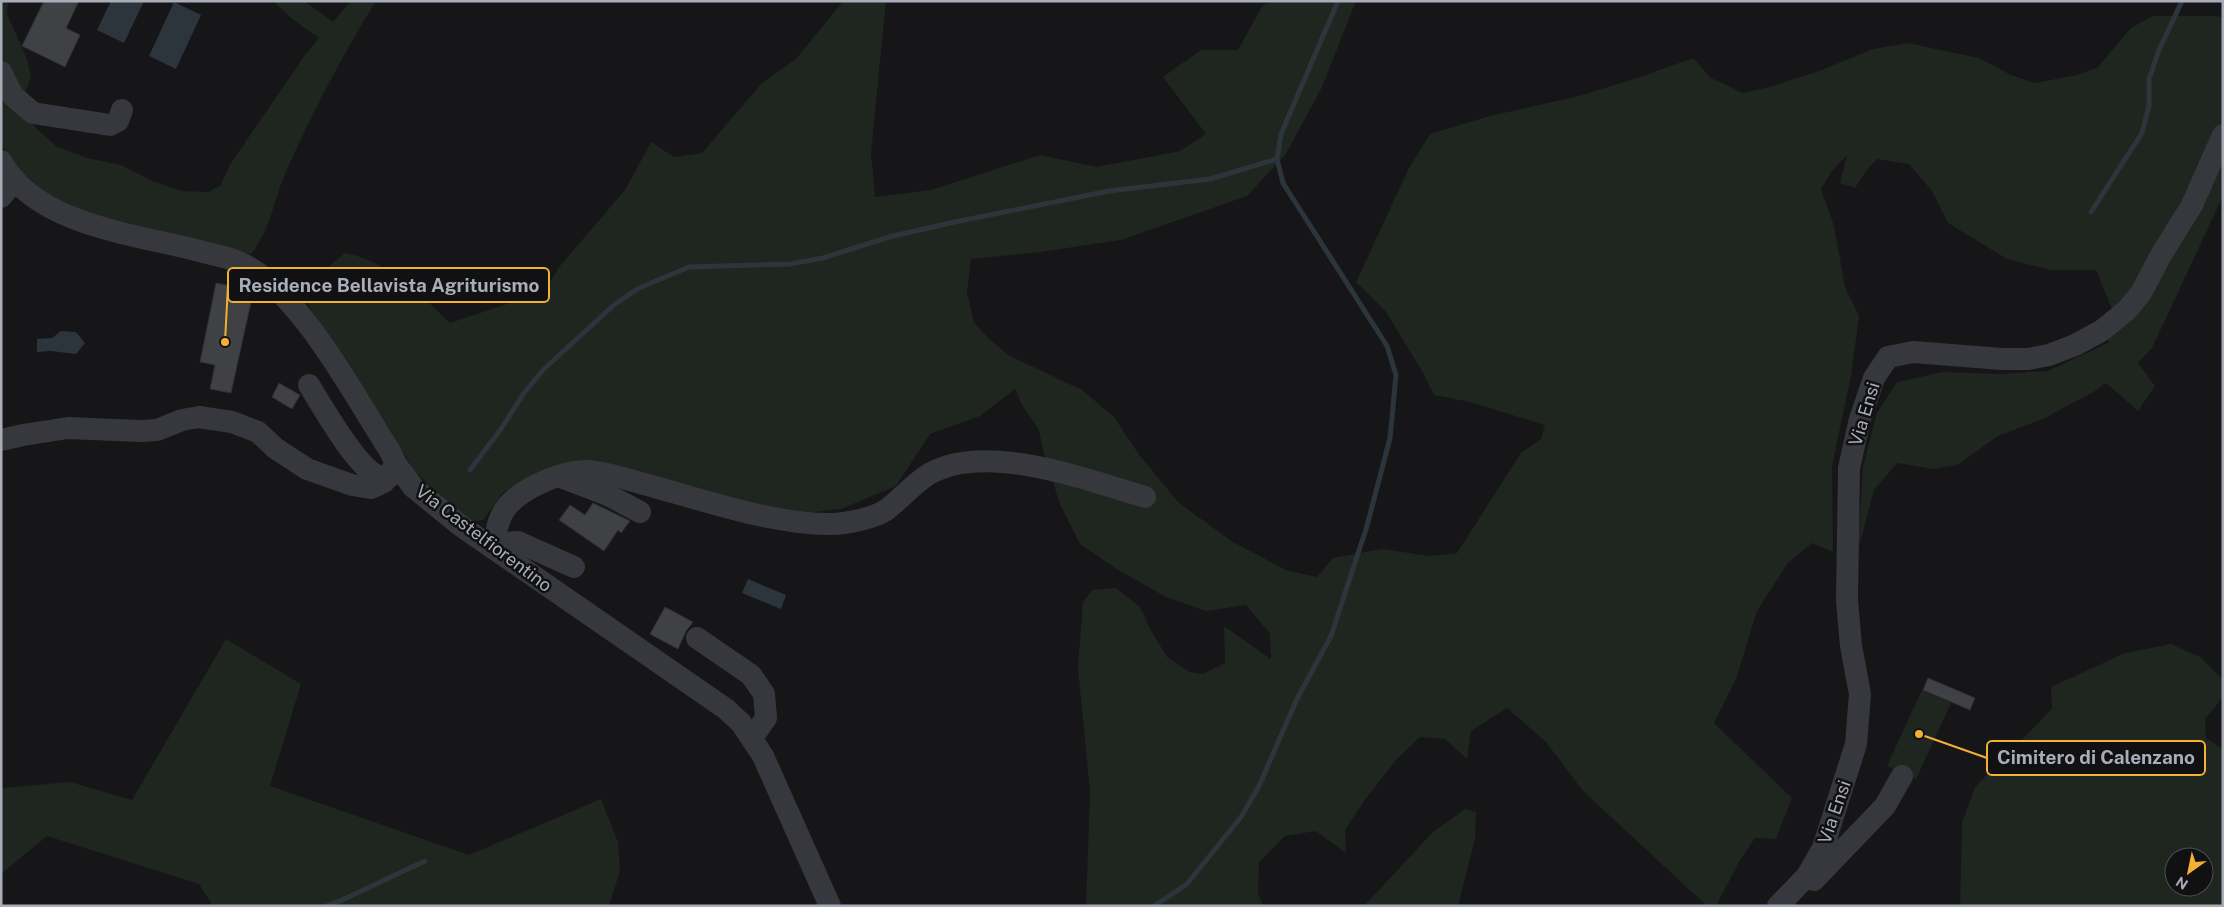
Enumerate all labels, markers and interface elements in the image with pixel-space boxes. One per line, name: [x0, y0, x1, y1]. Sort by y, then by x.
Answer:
callout: Residence Bellavista Agriturismo: [228, 268, 549, 302]
text: Residence Bellavista Agriturismo: [238, 274, 540, 296]
street label: Via Ensi: [1844, 380, 1884, 448]
street label: Via Castelfiorentino: [412, 480, 556, 596]
callout: Cimitero di Calenzano: [1987, 741, 2205, 775]
text: Cimitero di Calenzano: [1997, 746, 2195, 768]
street label: Via Ensi: [1813, 778, 1855, 846]
north arrow: [2164, 847, 2214, 897]
text: N: [2173, 873, 2191, 893]

